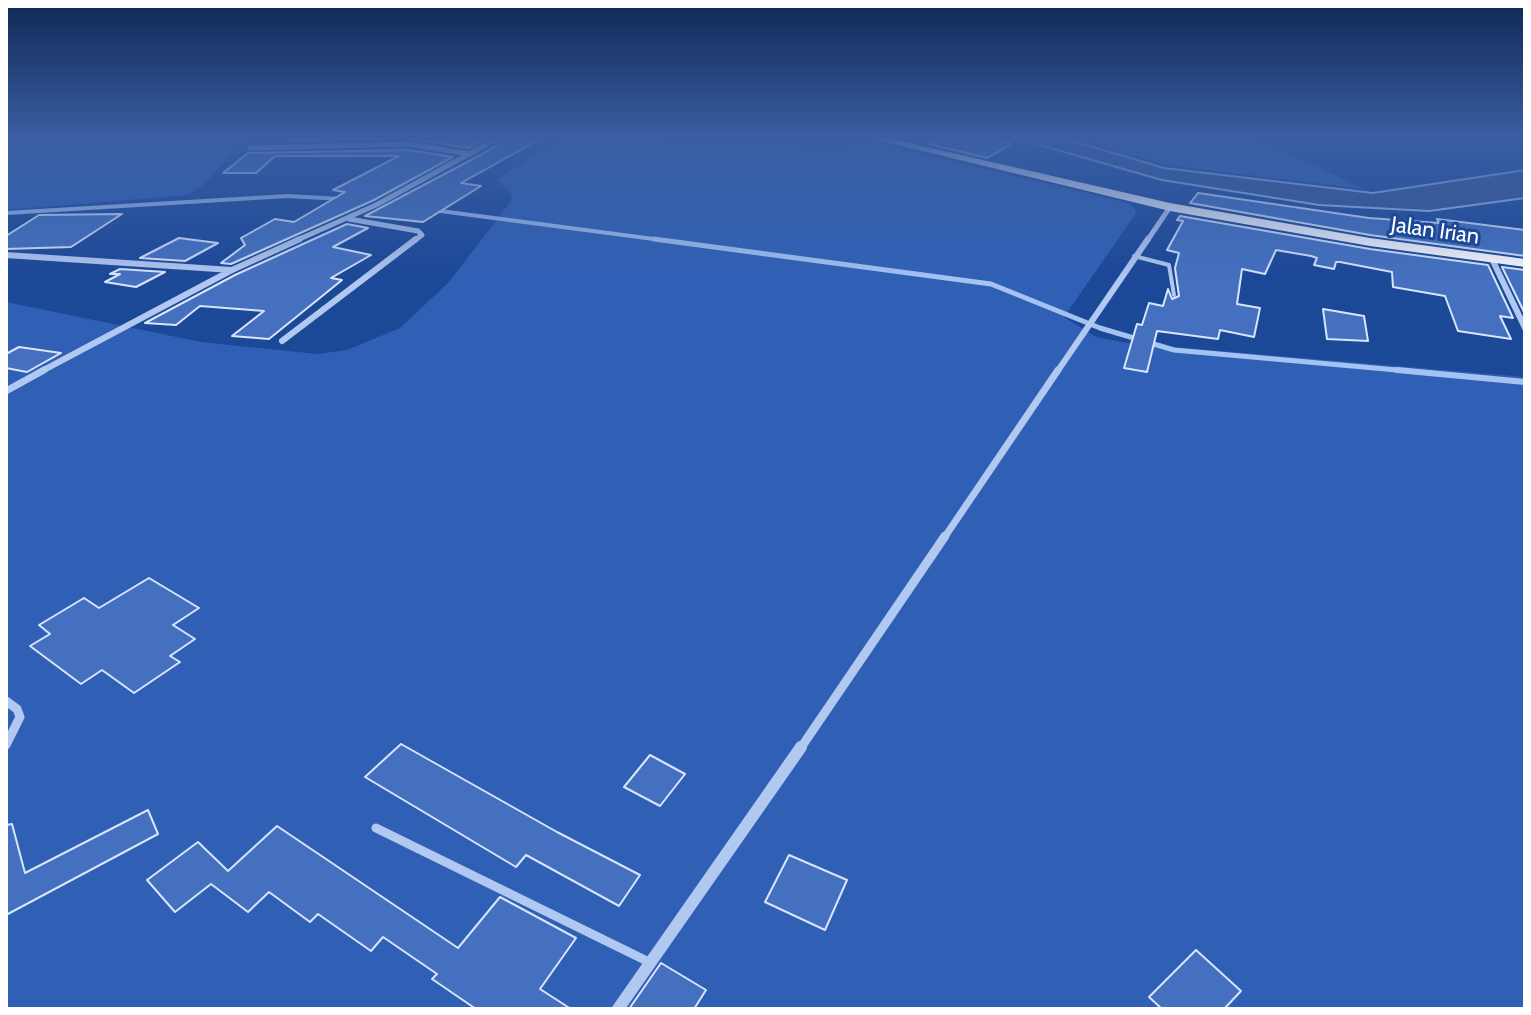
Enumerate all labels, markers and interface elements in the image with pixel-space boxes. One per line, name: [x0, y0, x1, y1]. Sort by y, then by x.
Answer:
street label: Jalan Irian: [1389, 212, 1481, 250]

